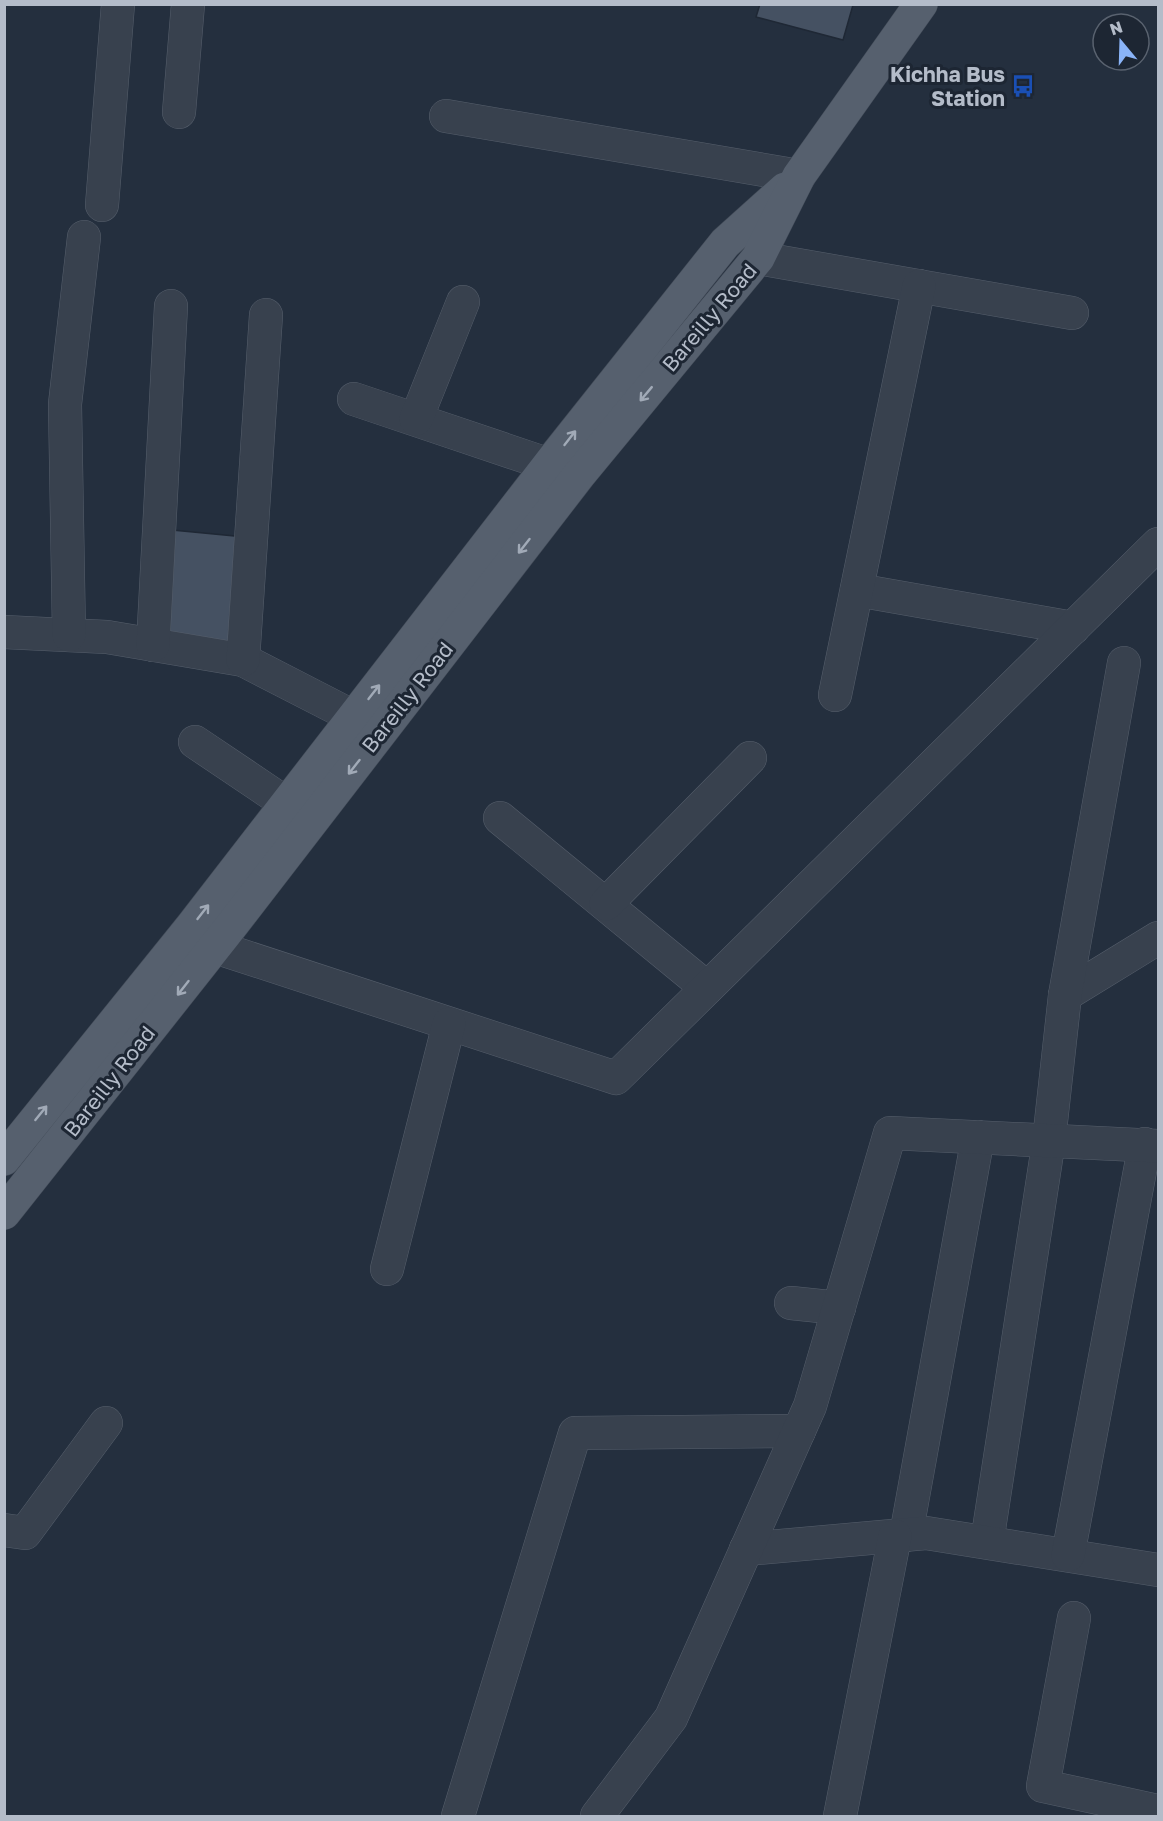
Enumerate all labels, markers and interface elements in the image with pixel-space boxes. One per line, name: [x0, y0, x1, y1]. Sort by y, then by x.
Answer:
north arrow: [1091, 12, 1151, 72]
text: N: [1107, 16, 1125, 39]
place label: Kichha Bus Station: [890, 61, 1005, 111]
bus stop icon: Kichha Bus Station: [1010, 73, 1036, 99]
street label: Bareilly Road: [656, 258, 762, 376]
one-way arrow: [639, 386, 652, 402]
one-way arrow: [564, 430, 577, 446]
one-way arrow: [517, 538, 530, 554]
street label: Bareilly Road: [356, 637, 458, 757]
one-way arrow: [367, 684, 380, 700]
one-way arrow: [347, 759, 360, 775]
one-way arrow: [196, 904, 209, 920]
one-way arrow: [176, 979, 189, 995]
street label: Bareilly Road: [58, 1021, 160, 1141]
one-way arrow: [35, 1106, 48, 1122]

